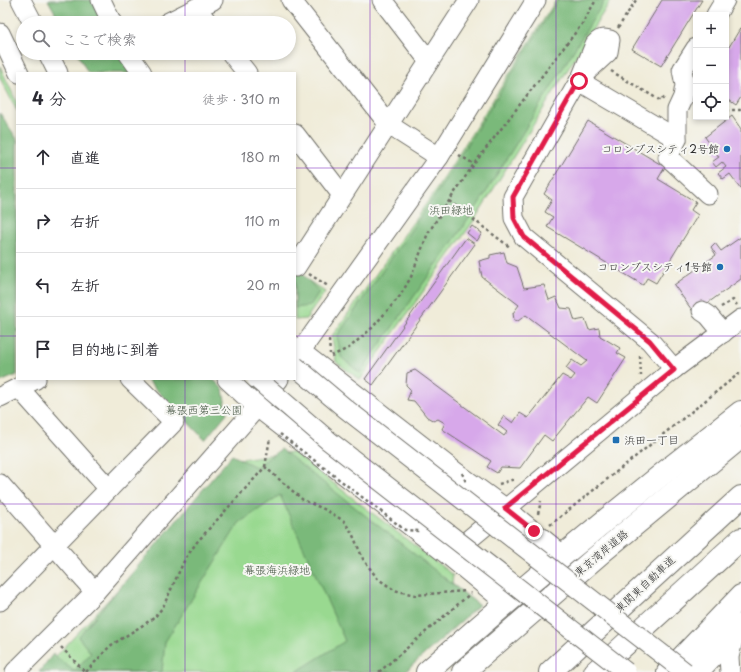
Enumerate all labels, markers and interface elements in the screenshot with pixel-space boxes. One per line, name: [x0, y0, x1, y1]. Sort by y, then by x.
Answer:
map controls: [693, 12, 729, 120]
button: +: [693, 12, 729, 48]
search box: [16, 16, 296, 60]
icon: search: [30, 27, 52, 49]
text: ここで検索: [62, 27, 137, 50]
button: −: [693, 48, 729, 84]
route start: [570, 72, 588, 90]
button: locate: [693, 84, 729, 120]
text: 4 分: [32, 85, 66, 111]
text: 徒歩 · 310 m: [203, 89, 280, 108]
place label: コロンブスシティ2号館: [601, 140, 719, 157]
marker: コロンブスシティ2号館: [722, 144, 732, 154]
text: 直進: [70, 145, 100, 168]
icon: ahead: [32, 146, 54, 168]
text: 180 m: [241, 147, 280, 166]
park label: 浜田緑地: [429, 201, 473, 218]
text: 右折: [70, 209, 100, 232]
icon: right: [32, 210, 54, 232]
text: 110 m: [245, 211, 280, 230]
place label: コロンブスシティ1号館: [597, 258, 712, 275]
marker: コロンブスシティ1号館: [715, 262, 725, 272]
text: 左折: [70, 273, 100, 296]
icon: left: [32, 274, 54, 296]
text: 20 m: [246, 275, 280, 294]
text: 目的地に到着: [70, 337, 160, 360]
icon: arrive: [32, 338, 54, 360]
park label: 幕張西第三公園: [166, 401, 243, 418]
place label: 浜田一丁目: [624, 431, 679, 448]
marker: 浜田一丁目: [611, 435, 621, 445]
route end: [525, 522, 543, 540]
street label: 東京湾岸道路: [570, 525, 631, 580]
street label: 東関東自動車道: [611, 551, 679, 616]
park label: 幕張海浜緑地: [244, 561, 310, 578]

